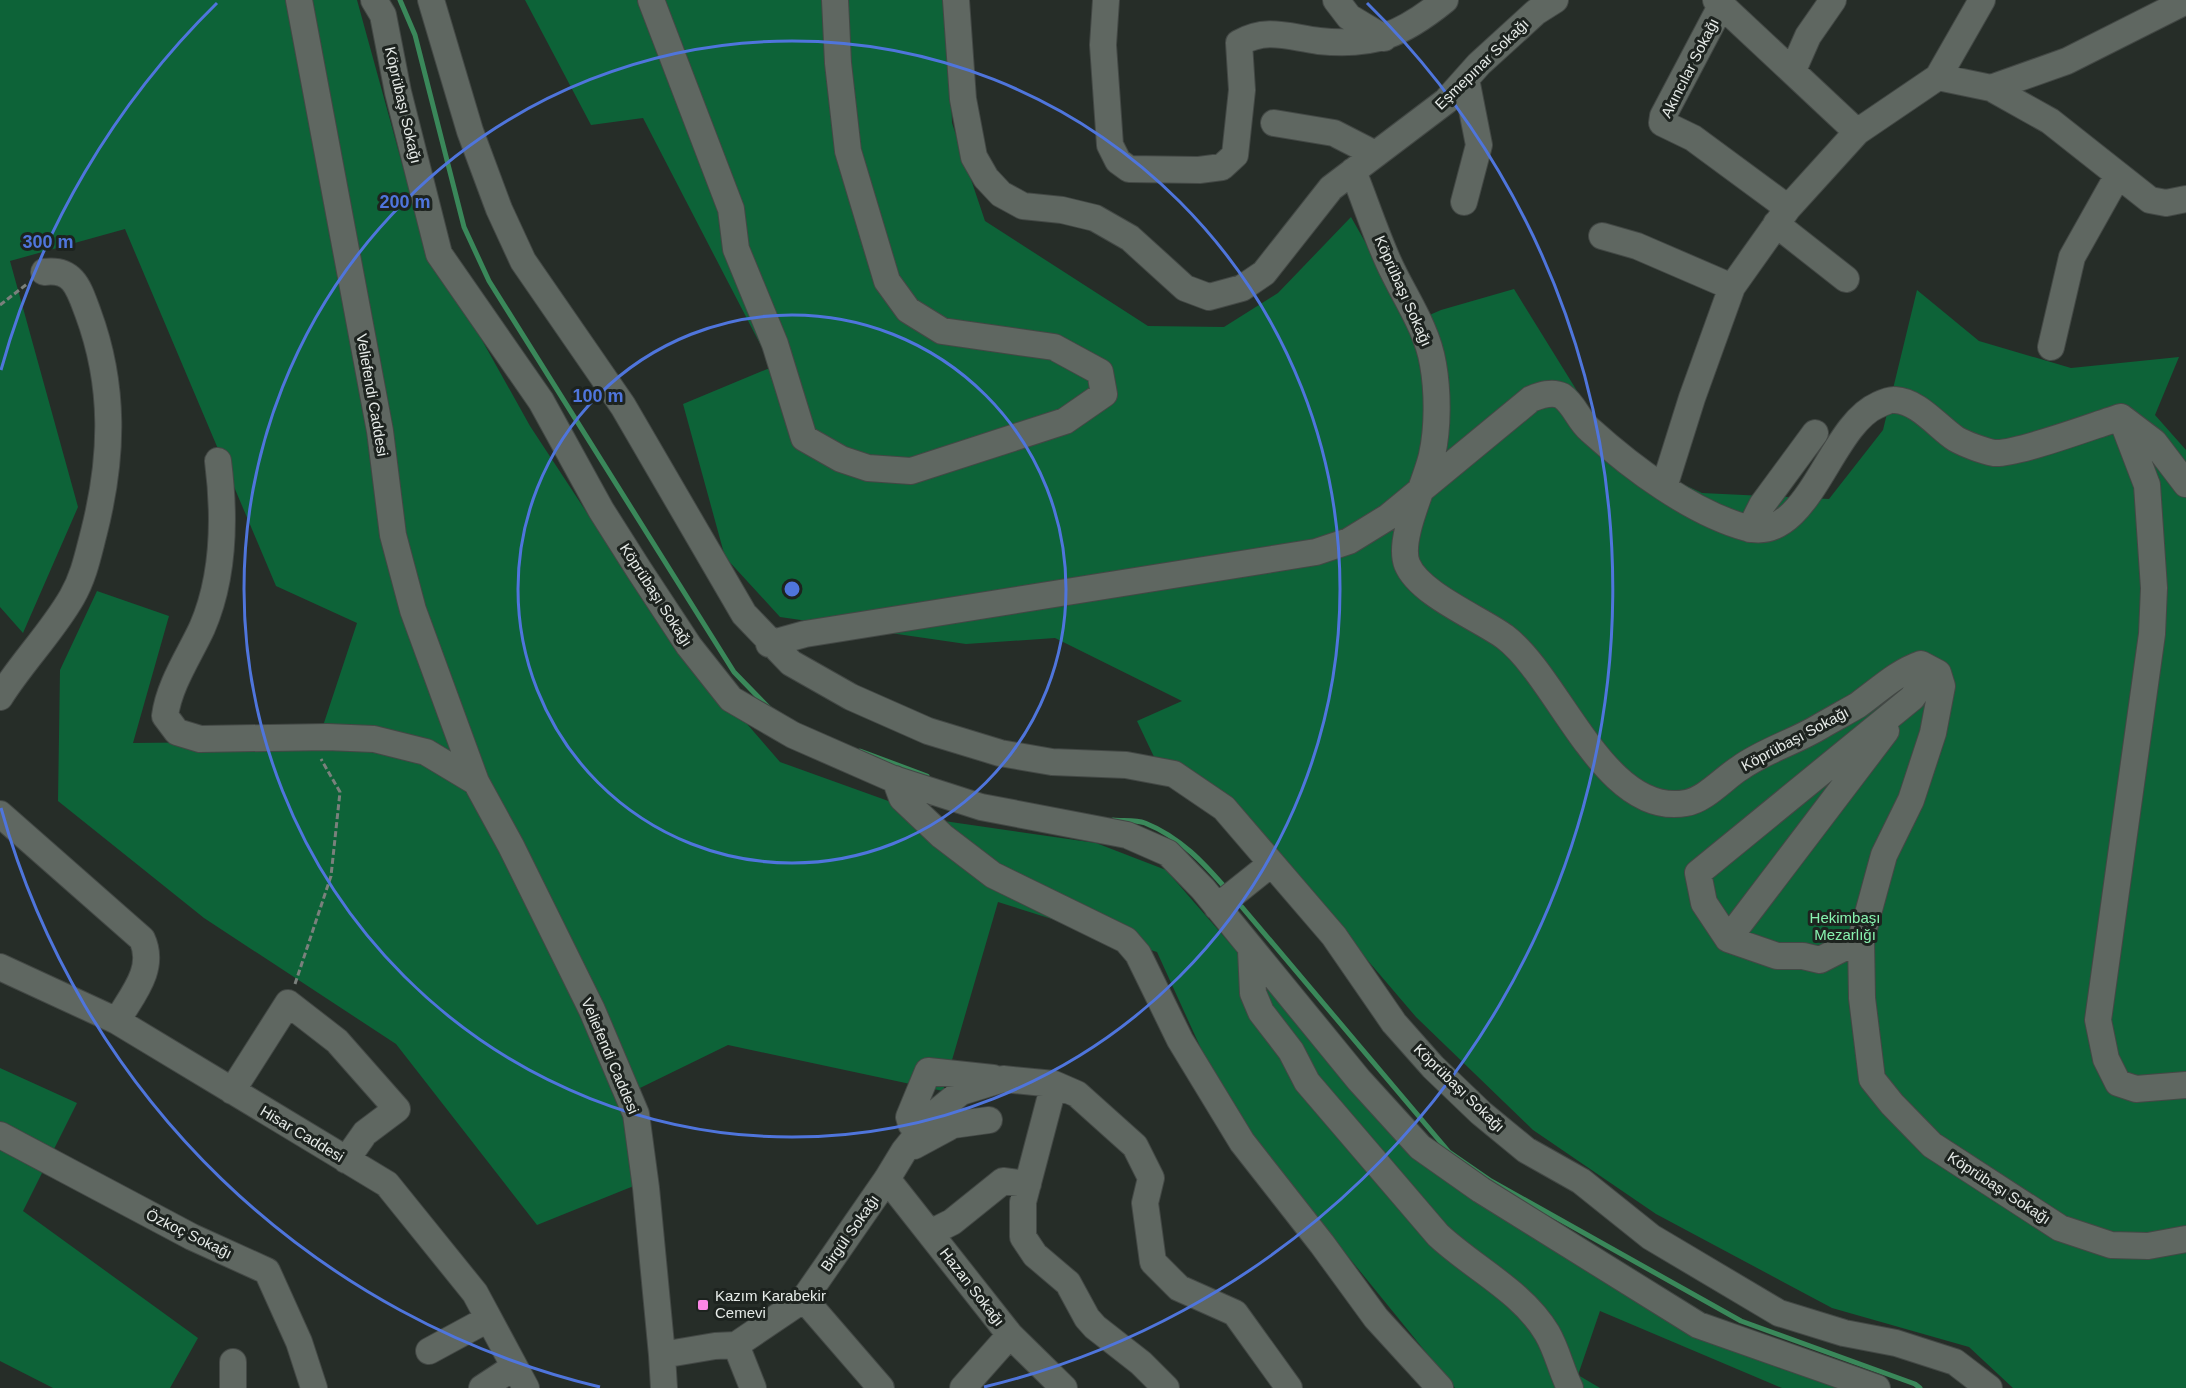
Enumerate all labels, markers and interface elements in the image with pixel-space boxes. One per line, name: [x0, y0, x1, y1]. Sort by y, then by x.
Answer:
street label: Eşmepınar Sokağı: [1431, 15, 1532, 113]
street label: Akıncılar Sokağı: [1657, 15, 1722, 120]
street label: Köprübaşı Sokağı: [382, 45, 425, 165]
text: 200 m: [379, 192, 431, 212]
text: 300 m: [22, 232, 74, 252]
street label: Köprübaşı Sokağı: [1371, 233, 1435, 349]
street label: Veliefendi Caddesi: [353, 332, 392, 458]
text: 100 m: [572, 386, 624, 406]
street label: Köprübaşı Sokağı: [617, 540, 696, 649]
centre of rings: [782, 579, 802, 599]
street label: Köprübaşı Sokağı: [1738, 703, 1851, 774]
park label: Hekimbaşı Mezarlığı: [1810, 909, 1880, 943]
street label: Veliefendi Caddesi: [578, 995, 643, 1116]
street label: Köprübaşı Sokağı: [1411, 1040, 1508, 1135]
street label: Hisar Caddesi: [257, 1102, 347, 1165]
street label: Köprübaşı Sokağı: [1945, 1148, 2054, 1227]
street label: Birgül Sokağı: [817, 1191, 882, 1274]
street label: Özkoç Sokağı: [144, 1205, 235, 1262]
street label: Hazan Sokağı: [937, 1244, 1008, 1329]
place label: Kazım Karabekir Cemevi: [715, 1287, 826, 1321]
marker: Kazım Karabekir Cemevi: [696, 1298, 710, 1312]

